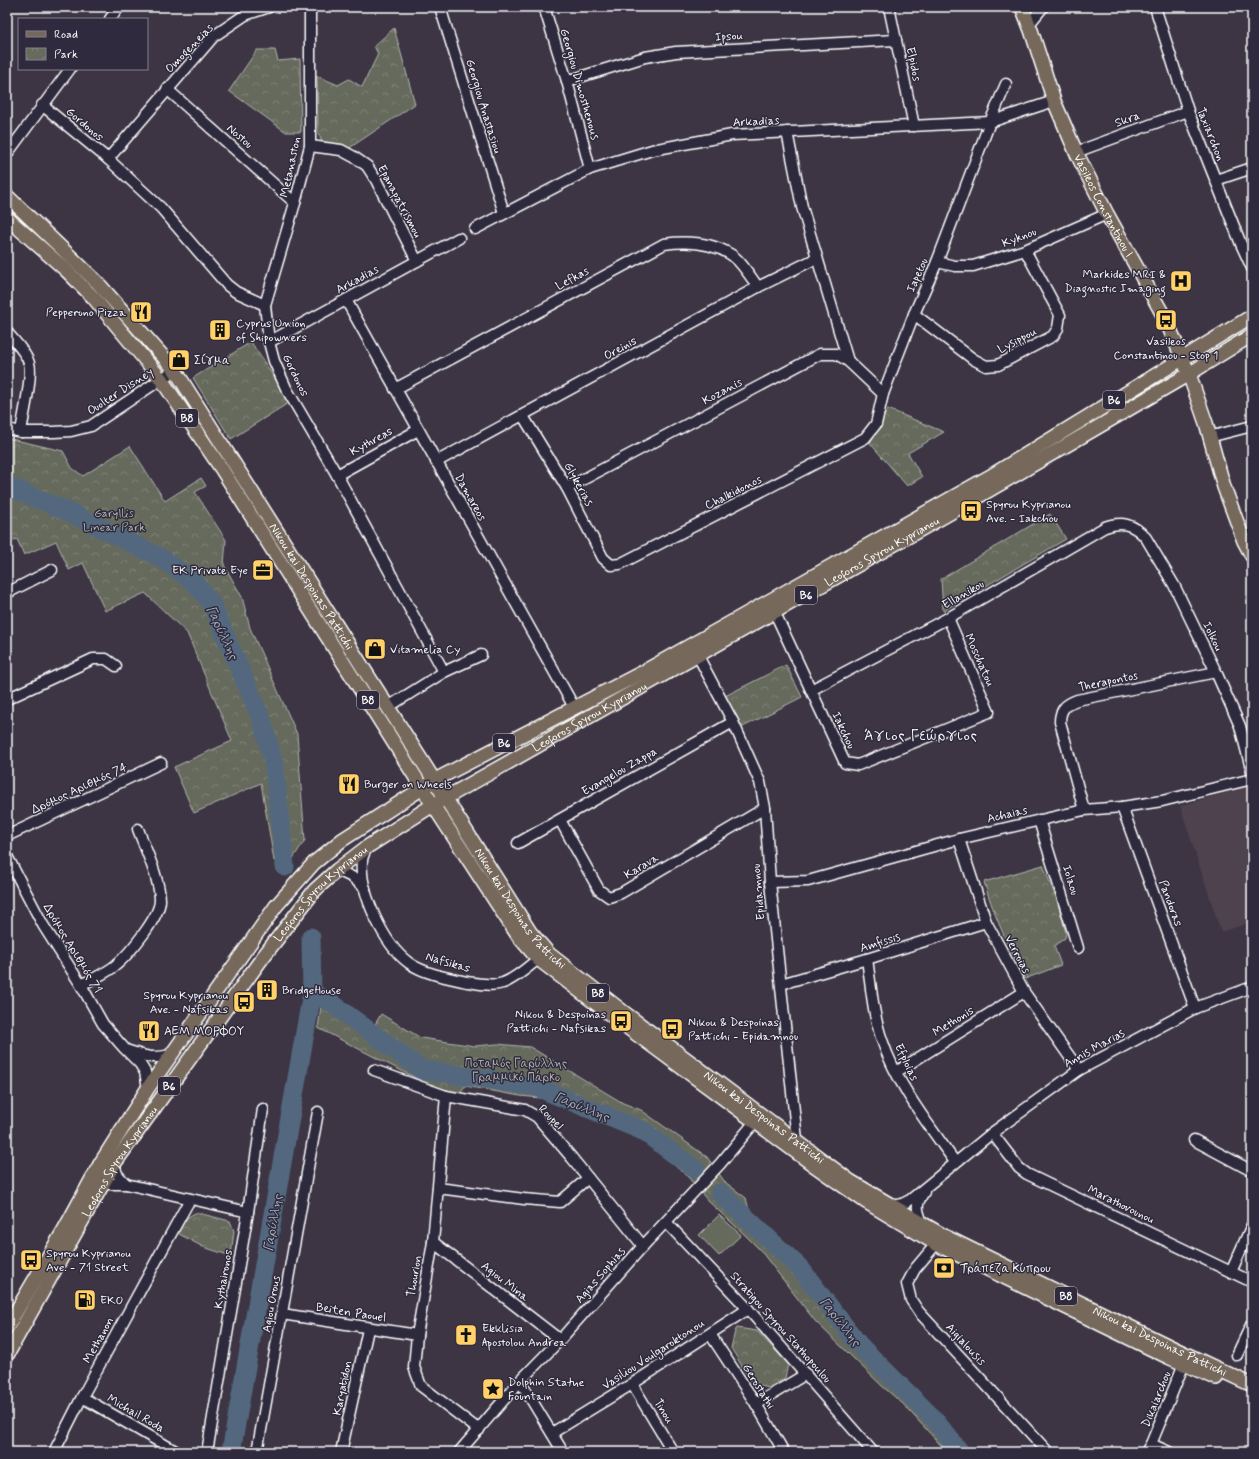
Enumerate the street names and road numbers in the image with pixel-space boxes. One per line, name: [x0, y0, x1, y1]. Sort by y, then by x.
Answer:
street label: Omogeneias: [162, 20, 219, 78]
street label: Georgiou Dimosthenous: [555, 27, 603, 142]
street label: Ipsou: [715, 28, 744, 46]
street label: Elpidos: [902, 46, 925, 83]
street label: Georgiou Anastasiou: [461, 57, 505, 156]
street label: Gordonos: [62, 104, 107, 145]
street label: Taxiarchon: [1192, 105, 1228, 163]
street label: Skra: [1113, 108, 1142, 132]
street label: Arkadias: [732, 113, 780, 131]
street label: Nostou: [223, 121, 256, 153]
street label: Metanaston: [277, 135, 305, 199]
street label: Vasileos Constantinou I: [1069, 151, 1136, 260]
street label: Epanapatrismou: [373, 162, 425, 241]
street label: Kyknou: [1000, 224, 1039, 252]
street label: Iapetou: [903, 256, 933, 295]
street label: Arkadias: [333, 261, 382, 298]
street label: Lefkas: [553, 263, 593, 295]
street label: Lysippou: [995, 324, 1040, 358]
street label: Oreinis: [601, 333, 640, 364]
street label: Gordonos: [278, 352, 312, 399]
street label: Ouolter Disney: [84, 364, 157, 419]
street label: Kozanis: [700, 374, 746, 409]
road number: B6: [1103, 391, 1125, 409]
road number: B8: [176, 409, 198, 427]
street label: Kythreas: [347, 424, 396, 460]
street label: Glykerias: [560, 460, 597, 509]
street label: Damareos: [450, 471, 490, 525]
street label: Chalkidonos: [702, 471, 765, 514]
street label: Leoforos Spyrou Kyprianou: [822, 513, 943, 591]
street label: Nikou kai Despoinas Pattichi: [265, 521, 357, 653]
street label: Ellanikou: [940, 576, 987, 613]
road number: B6: [795, 586, 817, 604]
street label: Iolkou: [1198, 619, 1226, 654]
street label: Moschatou: [960, 631, 998, 690]
street label: Therapontos: [1077, 668, 1140, 696]
street label: Leoforos Spyrou Kyprianou: [530, 679, 650, 756]
road number: B8: [357, 691, 379, 709]
street label: Iakchou: [828, 709, 859, 752]
road number: B6: [493, 734, 515, 752]
street label: Evangelou Zappa: [579, 744, 660, 800]
street label: Δρόμος Αριθμός 74: [29, 760, 130, 818]
street label: Achaias: [985, 802, 1030, 827]
street label: Leoforos Spyrou Kyprianou: [271, 842, 372, 946]
street label: Nikou kai Despoinas Pattichi: [470, 845, 569, 973]
street label: Karava: [621, 850, 662, 883]
street label: Epidamnou: [749, 863, 769, 921]
street label: Iolaou: [1058, 863, 1082, 897]
street label: Pandoras: [1154, 878, 1186, 929]
street label: Δρόμος Αριθμός 71: [39, 901, 105, 996]
street label: Amfissis: [858, 929, 903, 957]
street label: Verroias: [1000, 932, 1034, 977]
street label: Nafsikas: [424, 949, 472, 977]
road number: B8: [587, 984, 609, 1002]
street label: Methonis: [930, 1003, 977, 1041]
street label: Annis Marias: [1061, 1025, 1128, 1072]
street label: Efploias: [890, 1041, 922, 1084]
street label: Nikou kai Despoinas Pattichi: [700, 1068, 828, 1168]
road number: B6: [158, 1077, 180, 1095]
street label: Roupel: [534, 1102, 566, 1134]
street label: Leoforos Spyrou Kyprianou: [79, 1103, 162, 1220]
street label: Marathovounou: [1085, 1182, 1157, 1228]
street label: Agias Sophias: [572, 1244, 630, 1307]
street label: Kythaironos: [211, 1248, 237, 1310]
street label: Thourion: [403, 1254, 427, 1298]
street label: Agiou Mina: [477, 1258, 532, 1306]
street label: Stratigou Spyrou Stathopoulou: [726, 1269, 834, 1387]
street label: Agiou Orous: [259, 1274, 285, 1334]
road number: B8: [1055, 1287, 1077, 1305]
street label: Beiten Paouel: [315, 1300, 387, 1326]
street label: Nikou kai Despoinas Pattichi: [1090, 1303, 1229, 1381]
street label: Methanon: [80, 1315, 118, 1366]
street label: Vasiliou Voulgaroktonou: [599, 1315, 708, 1394]
street label: Aigialousis: [941, 1320, 990, 1370]
street label: Karyatidon: [329, 1359, 357, 1417]
street label: Gerostathi: [738, 1361, 778, 1412]
street label: Dikaiarchou: [1138, 1369, 1175, 1430]
street label: Michail Roda: [104, 1391, 167, 1437]
street label: Tinou: [650, 1396, 677, 1427]

